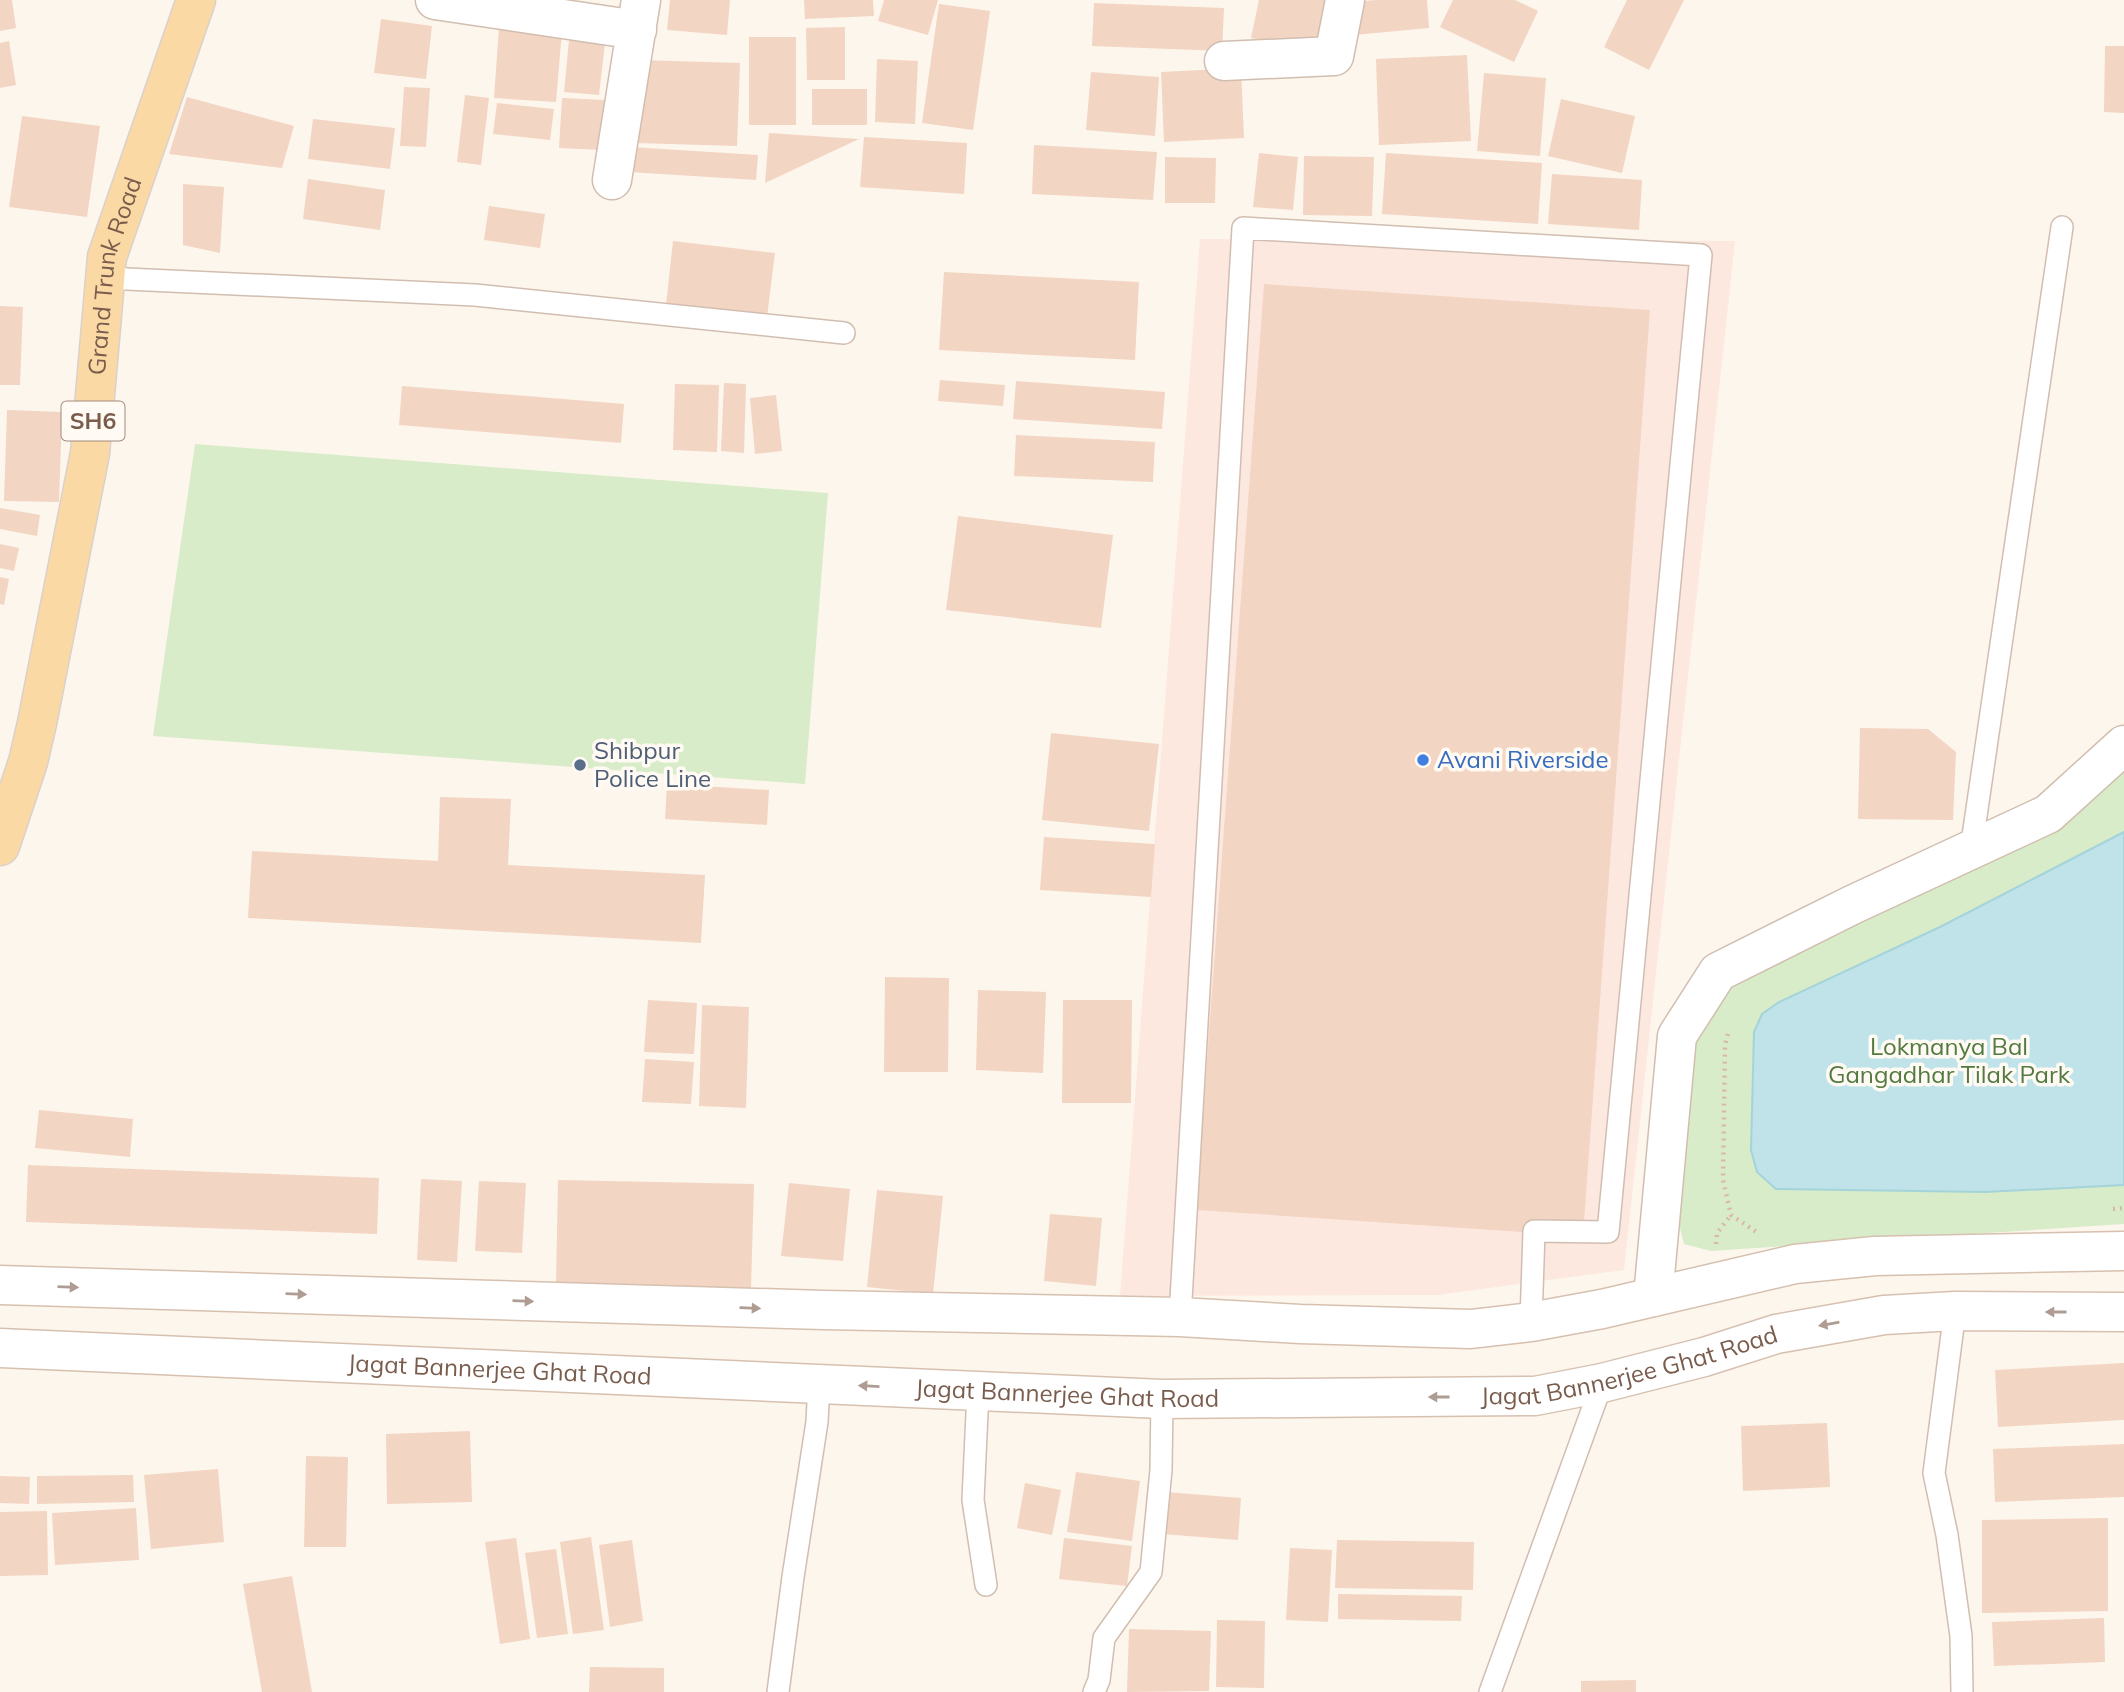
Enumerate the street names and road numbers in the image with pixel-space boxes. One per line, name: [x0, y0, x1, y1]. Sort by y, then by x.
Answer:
street label: Grand Trunk Road: [81, 173, 148, 376]
road number: SH6: [62, 402, 124, 440]
street label: Jagat Bannerjee Ghat Road: [1481, 1318, 1781, 1410]
street label: Jagat Bannerjee Ghat Road: [347, 1347, 652, 1391]
street label: Jagat Bannerjee Ghat Road: [914, 1372, 1219, 1413]

